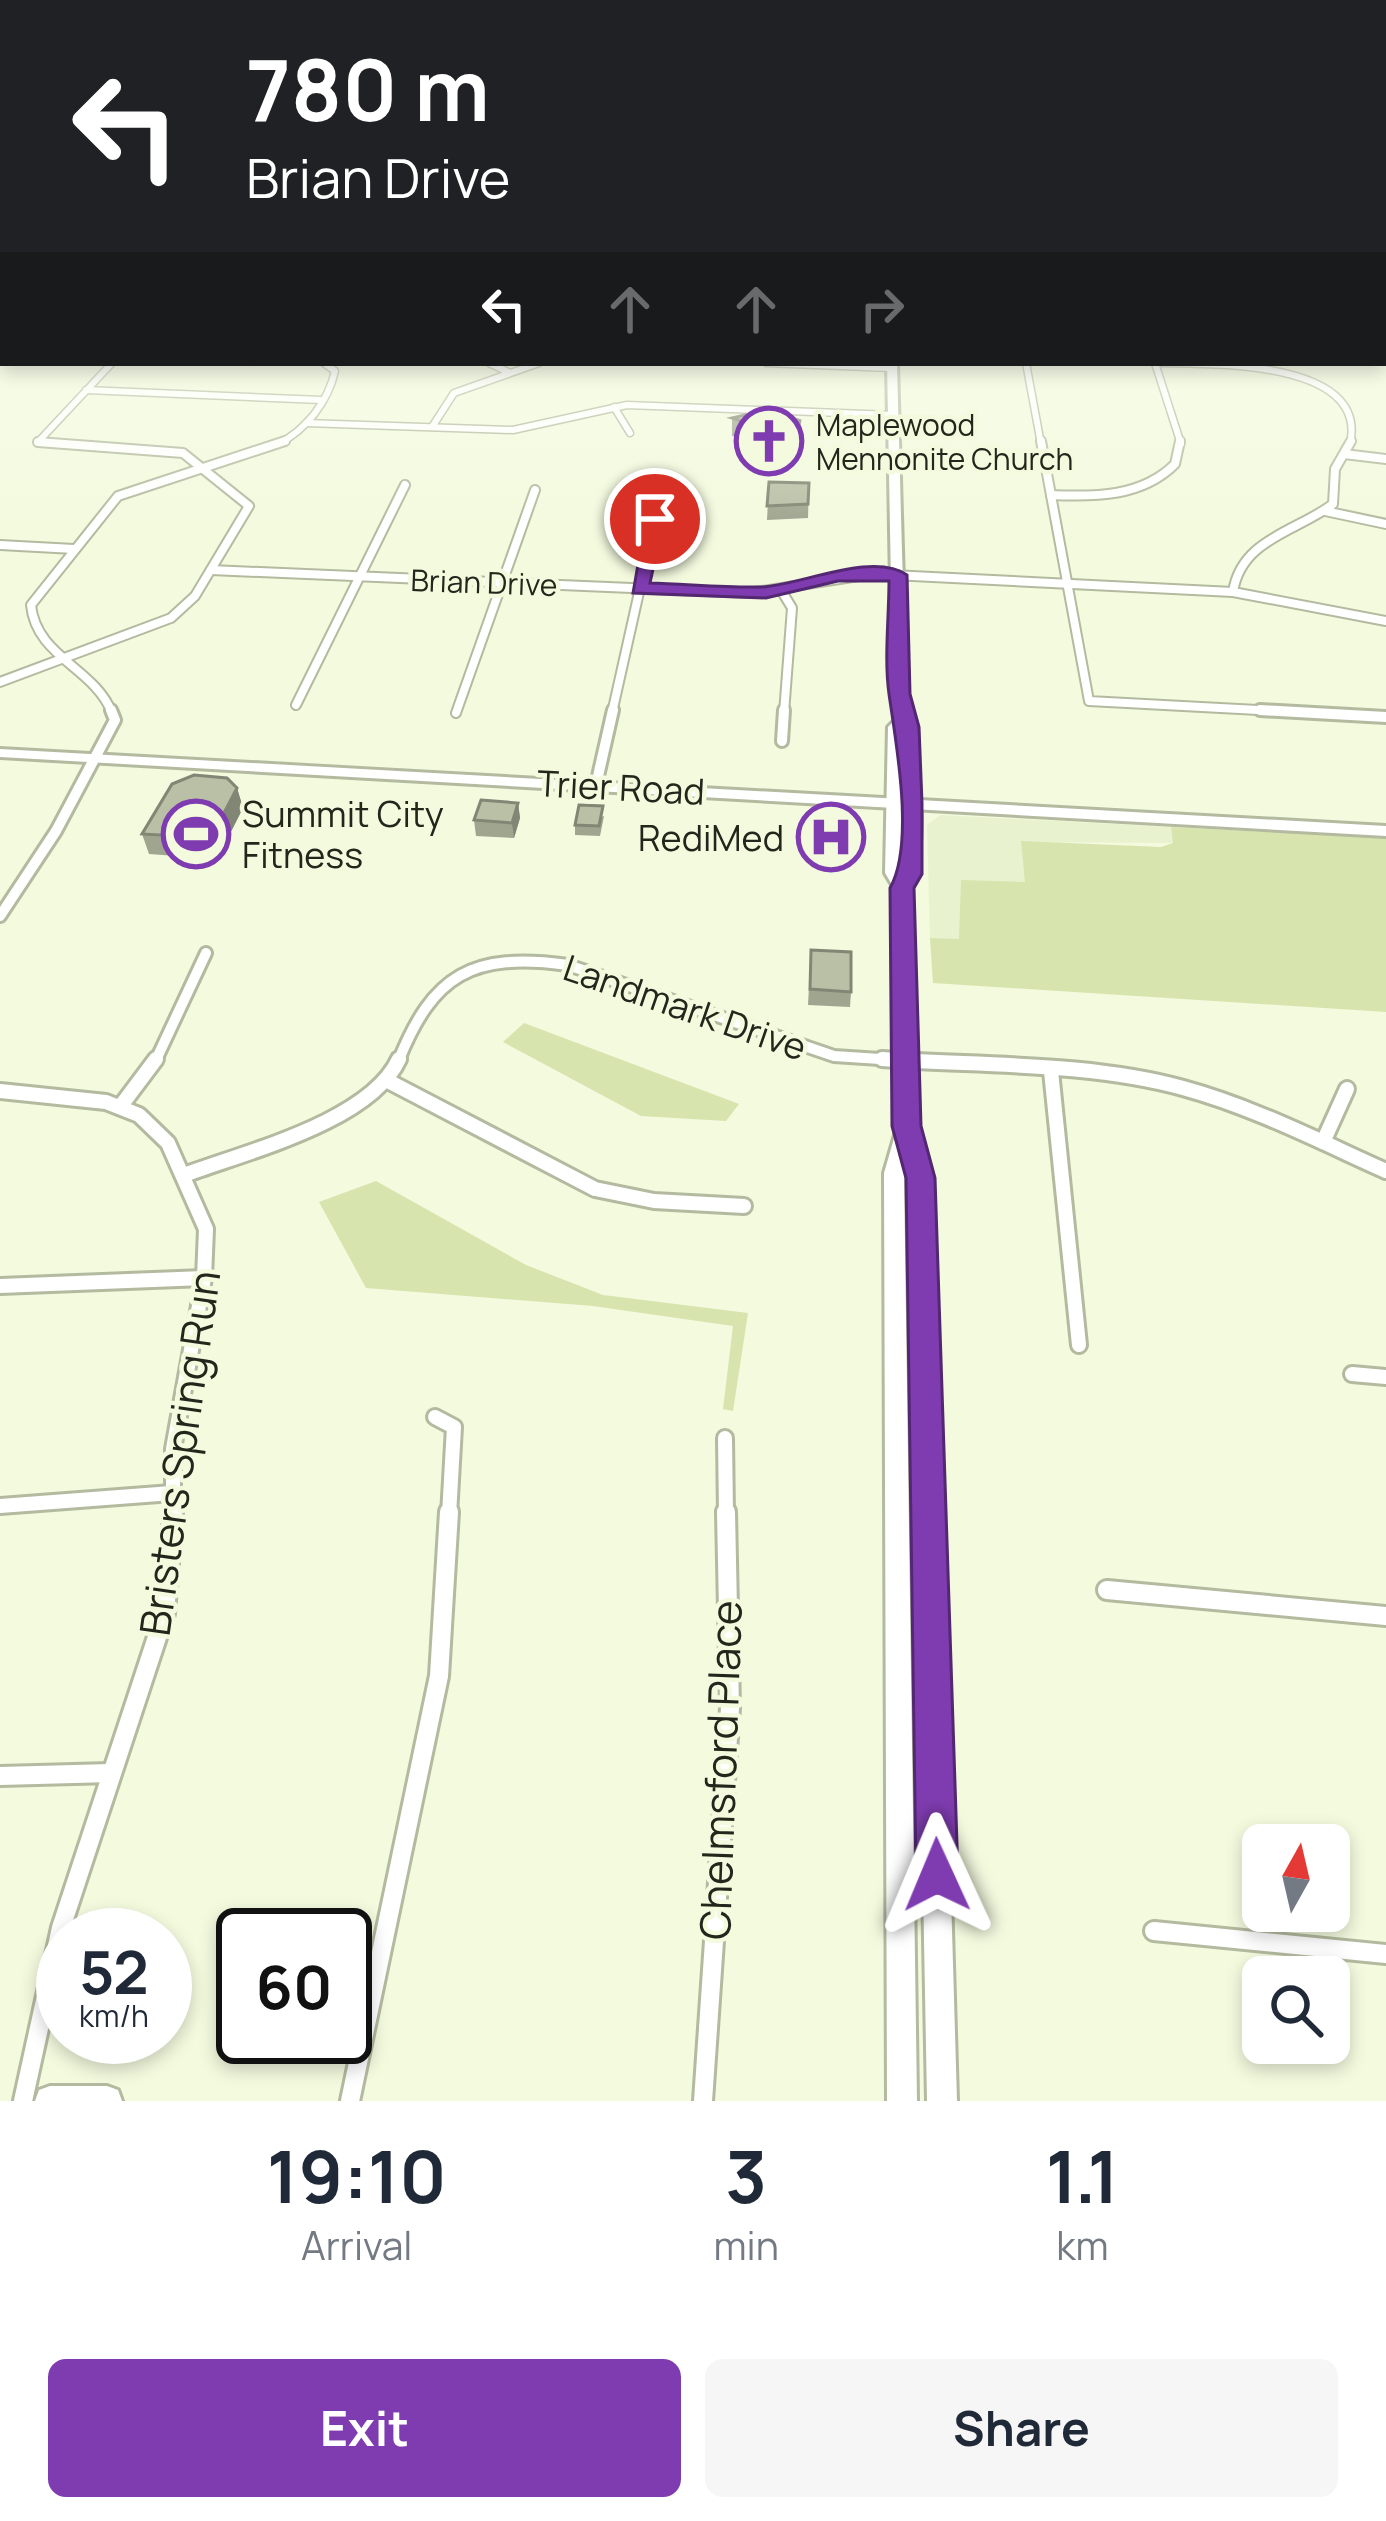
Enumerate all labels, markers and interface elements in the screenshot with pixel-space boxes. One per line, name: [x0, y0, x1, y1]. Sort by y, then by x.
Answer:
text: 780 m: [246, 31, 490, 146]
icon: left: [48, 48, 204, 204]
text: Brian Drive: [246, 140, 510, 214]
icon: left: [471, 276, 537, 342]
icon: ahead: [597, 276, 663, 342]
icon: ahead: [723, 276, 789, 342]
icon: right: [849, 276, 915, 342]
place label: Maplewood Mennonite Church: [816, 404, 1073, 479]
church icon: Maplewood Mennonite Church: [734, 406, 804, 476]
pin: [604, 468, 706, 570]
icon: arrive: [622, 486, 688, 552]
street label: Brian Drive: [410, 559, 558, 605]
street label: Trier Road: [536, 758, 706, 816]
place label: Summit City Fitness: [242, 789, 444, 879]
sports icon: Summit City Fitness: [161, 799, 231, 869]
hospital icon: RediMed: [796, 802, 866, 872]
place label: RediMed: [638, 813, 784, 862]
street label: Landmark Drive: [557, 943, 813, 1071]
street label: Bristers Spring Run: [125, 1267, 233, 1639]
street label: Chelmsford Place: [685, 1599, 755, 1941]
position arrow: [874, 1812, 1000, 1938]
north arrow: [1242, 1824, 1350, 1932]
map controls: [1242, 1824, 1350, 2064]
speed limit sign: 60: [216, 1908, 372, 2064]
text: 52: [79, 1930, 149, 2012]
button: search: [1242, 1956, 1350, 2064]
text: km/h: [79, 1995, 149, 2036]
text: 19:10: [267, 2126, 447, 2225]
text: 3: [725, 2126, 767, 2225]
text: 1.1: [1046, 2126, 1119, 2225]
text: Arrival: [301, 2218, 412, 2272]
text: min: [714, 2218, 779, 2272]
text: km: [1056, 2218, 1109, 2272]
button: Exit: [48, 2359, 681, 2497]
button: Share: [705, 2359, 1338, 2497]

